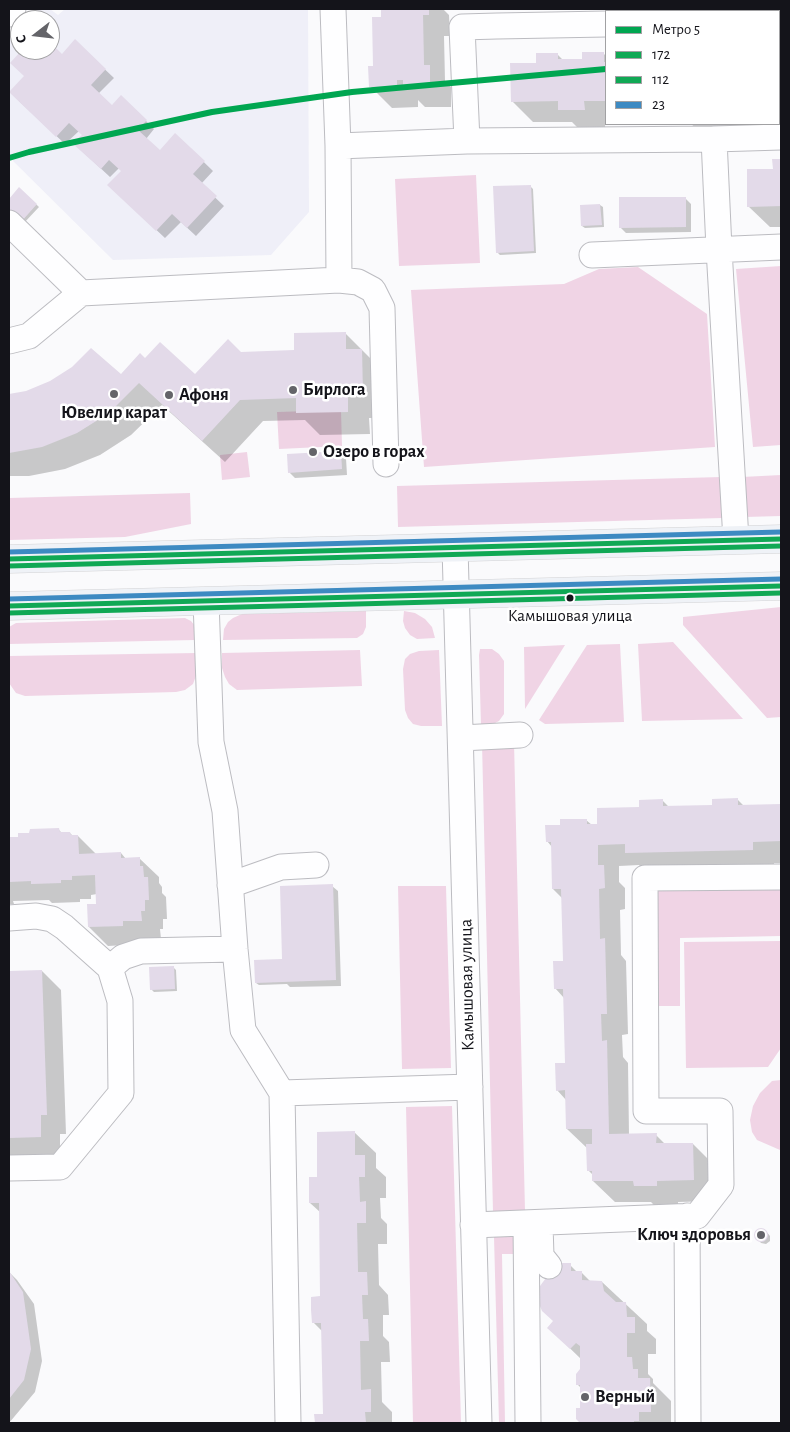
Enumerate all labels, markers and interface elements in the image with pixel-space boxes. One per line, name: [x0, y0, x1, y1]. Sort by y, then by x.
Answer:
north arrow: [10, 10, 60, 60]
legend: [605, 10, 780, 125]
text: Метро 5: [652, 22, 700, 37]
text: С: [14, 33, 29, 45]
text: 172: [652, 47, 670, 62]
text: 112: [652, 72, 669, 87]
text: 23: [652, 97, 665, 112]
place label: Бирлога: [303, 379, 366, 401]
place label: Афоня: [179, 384, 229, 406]
marker: Бирлога: [287, 384, 299, 396]
marker: Ювелир карат: [108, 388, 120, 400]
marker: Афоня: [163, 389, 175, 401]
place label: Ювелир карат: [61, 402, 167, 424]
place label: Озеро в горах: [323, 441, 425, 463]
marker: Озеро в горах: [307, 446, 319, 458]
marker: Камышовая улица: [565, 593, 575, 603]
place label: Камышовая улица: [508, 606, 632, 626]
street label: Камышовая улица: [455, 919, 479, 1051]
place label: Ключ здоровья: [637, 1224, 751, 1246]
marker: Ключ здоровья: [755, 1229, 767, 1241]
place label: Верный: [595, 1386, 655, 1408]
marker: Верный: [579, 1391, 591, 1403]

